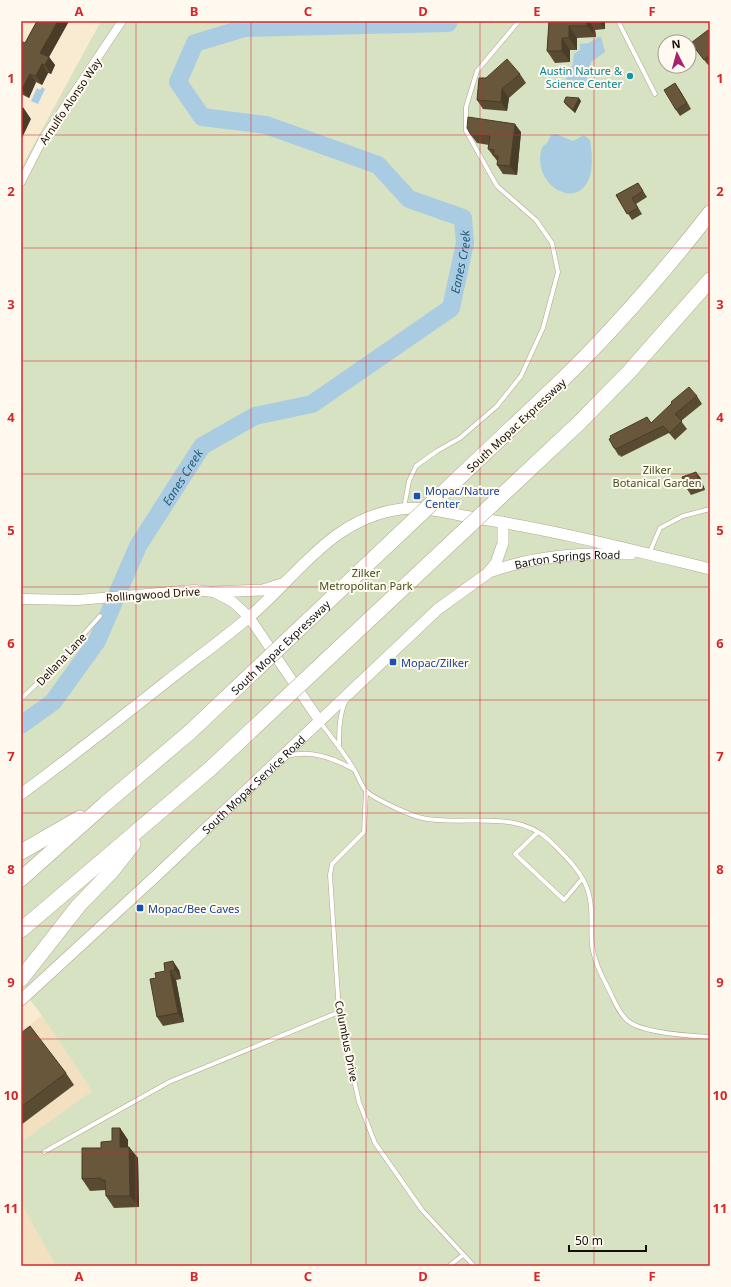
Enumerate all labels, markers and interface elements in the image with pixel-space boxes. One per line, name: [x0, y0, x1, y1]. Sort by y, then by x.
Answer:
text: A: [75, 2, 84, 20]
text: B: [190, 2, 198, 20]
text: C: [304, 2, 312, 20]
text: D: [418, 2, 428, 20]
text: E: [533, 2, 541, 20]
text: F: [648, 2, 656, 20]
north arrow: [657, 34, 697, 74]
text: N: [671, 36, 681, 51]
street label: Arnulfo Alonso Way: [35, 55, 105, 147]
place label: Austin Nature & Science Center: [540, 63, 623, 91]
text: 1: [7, 69, 15, 87]
text: 1: [716, 69, 724, 87]
marker: Austin Nature & Science Center: [625, 71, 635, 81]
text: 2: [7, 182, 15, 200]
text: 2: [716, 182, 724, 200]
water label: Eanes Creek: [446, 229, 473, 295]
text: 3: [7, 295, 15, 313]
text: 3: [716, 295, 724, 313]
street label: South Mopac Expressway: [463, 375, 569, 475]
text: 4: [7, 408, 15, 426]
text: 4: [716, 408, 724, 426]
water label: Eanes Creek: [158, 445, 207, 508]
park label: Zilker Botanical Garden: [612, 462, 702, 490]
place label: Mopac/Nature Center: [425, 483, 500, 511]
marker: Mopac/Nature Center: [412, 491, 422, 501]
text: 5: [7, 521, 15, 539]
text: 5: [716, 521, 724, 539]
street label: Barton Springs Road: [513, 546, 620, 572]
park label: Zilker Metropolitan Park: [319, 565, 413, 593]
street label: Rollingwood Drive: [105, 583, 201, 605]
street label: South Mopac Expressway: [227, 596, 333, 697]
street label: Dellana Lane: [33, 629, 89, 689]
text: 6: [7, 634, 15, 652]
text: 6: [716, 634, 724, 652]
place label: Mopac/Zilker: [401, 655, 469, 670]
marker: Mopac/Zilker: [388, 657, 398, 667]
street label: South Mopac Service Road: [198, 732, 308, 837]
text: 7: [7, 747, 15, 765]
text: 7: [716, 747, 724, 765]
text: 8: [7, 860, 15, 878]
text: 8: [716, 860, 724, 878]
place label: Mopac/Bee Caves: [148, 901, 240, 916]
marker: Mopac/Bee Caves: [135, 903, 145, 913]
text: 9: [7, 973, 15, 991]
text: 9: [716, 973, 724, 991]
street label: Columbus Drive: [332, 999, 362, 1083]
text: 10: [4, 1086, 18, 1104]
text: 10: [713, 1086, 727, 1104]
text: 11: [4, 1199, 18, 1217]
text: 11: [713, 1199, 727, 1217]
scale bar: [569, 1227, 646, 1253]
text: 50 m: [575, 1232, 603, 1249]
text: A: [75, 1267, 84, 1285]
text: B: [190, 1267, 198, 1285]
text: C: [304, 1267, 312, 1285]
text: D: [418, 1267, 428, 1285]
text: E: [533, 1267, 541, 1285]
text: F: [648, 1267, 656, 1285]

